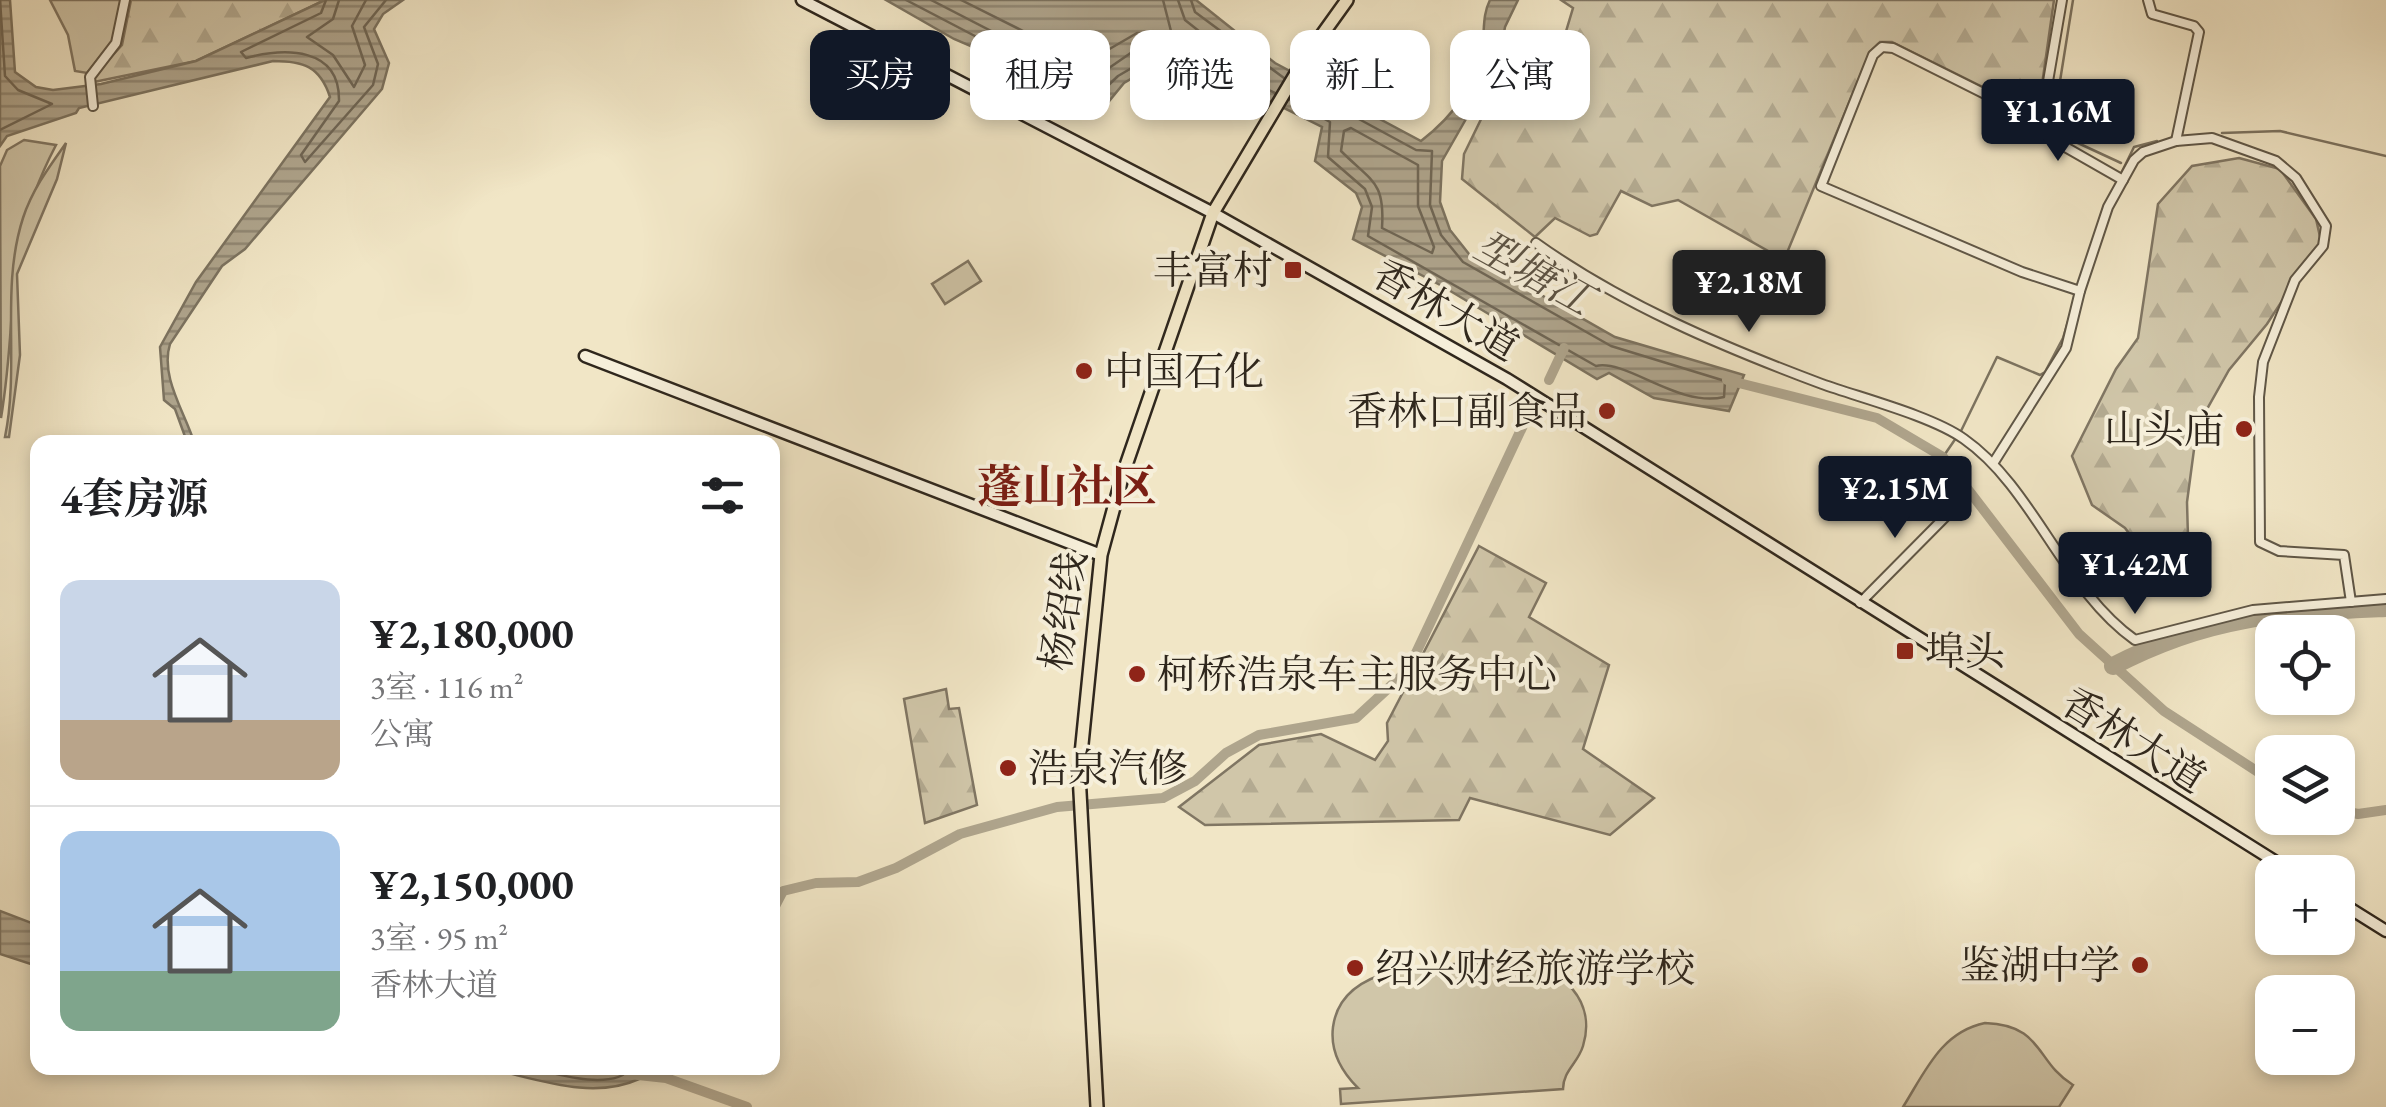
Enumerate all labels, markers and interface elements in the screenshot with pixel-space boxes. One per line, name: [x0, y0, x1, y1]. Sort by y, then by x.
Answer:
chip: 买房: [810, 30, 950, 120]
chip: 租房: [970, 30, 1110, 120]
chip: 筛选: [1130, 30, 1270, 120]
chip: 新上: [1290, 30, 1430, 120]
chip: 公寓: [1450, 30, 1590, 120]
pin: ¥1.16M: [1977, 79, 2139, 164]
text: ¥1.16M: [2004, 90, 2112, 132]
water label: 型塘江: [1465, 218, 1607, 330]
place label: 丰富村: [1153, 244, 1273, 296]
street label: 香林大道: [1364, 247, 1528, 373]
pin: ¥2.18M: [1668, 250, 1830, 335]
marker: 丰富村: [1282, 259, 1304, 281]
text: ¥2.18M: [1695, 261, 1803, 303]
place label: 中国石化: [1104, 345, 1264, 397]
marker: 中国石化: [1073, 360, 1095, 382]
place label: 香林口副食品: [1347, 385, 1587, 437]
marker: 香林口副食品: [1596, 400, 1618, 422]
place label: 山头庙: [2104, 403, 2224, 455]
marker: 山头庙: [2233, 418, 2255, 440]
pin: ¥2.15M: [1814, 456, 1976, 541]
district label: 蓬山社区: [977, 457, 1157, 515]
text: ¥2.15M: [1841, 467, 1949, 509]
icon: filters: [695, 468, 750, 523]
text: 4套房源: [60, 471, 208, 526]
pin: ¥1.42M: [2054, 532, 2216, 617]
text: ¥1.42M: [2081, 543, 2189, 585]
street label: 杨绍线: [1029, 548, 1097, 674]
text: ¥2,180,000: [370, 606, 574, 661]
map controls: [2255, 615, 2355, 1075]
button: locate: [2255, 615, 2355, 715]
icon: home: [140, 620, 260, 740]
place label: 埠头: [1925, 625, 2005, 677]
marker: 埠头: [1894, 640, 1916, 662]
place label: 柯桥浩泉车主服务中心: [1157, 648, 1557, 700]
marker: 柯桥浩泉车主服务中心: [1126, 663, 1148, 685]
text: 3室 · 116 m²: [370, 666, 524, 708]
street label: 香林大道: [2052, 676, 2216, 804]
text: 公寓: [370, 713, 434, 755]
button: layers: [2255, 735, 2355, 835]
place label: 浩泉汽修: [1028, 742, 1188, 794]
marker: 浩泉汽修: [997, 757, 1019, 779]
button: +: [2255, 855, 2355, 955]
text: ¥2,150,000: [370, 857, 574, 912]
icon: home: [140, 871, 260, 991]
text: 3室 · 95 m²: [370, 917, 508, 959]
place label: 鉴湖中学: [1960, 939, 2120, 991]
place label: 绍兴财经旅游学校: [1375, 942, 1695, 994]
marker: 鉴湖中学: [2129, 954, 2151, 976]
marker: 绍兴财经旅游学校: [1344, 957, 1366, 979]
text: 香林大道: [370, 964, 498, 1006]
button: −: [2255, 975, 2355, 1075]

